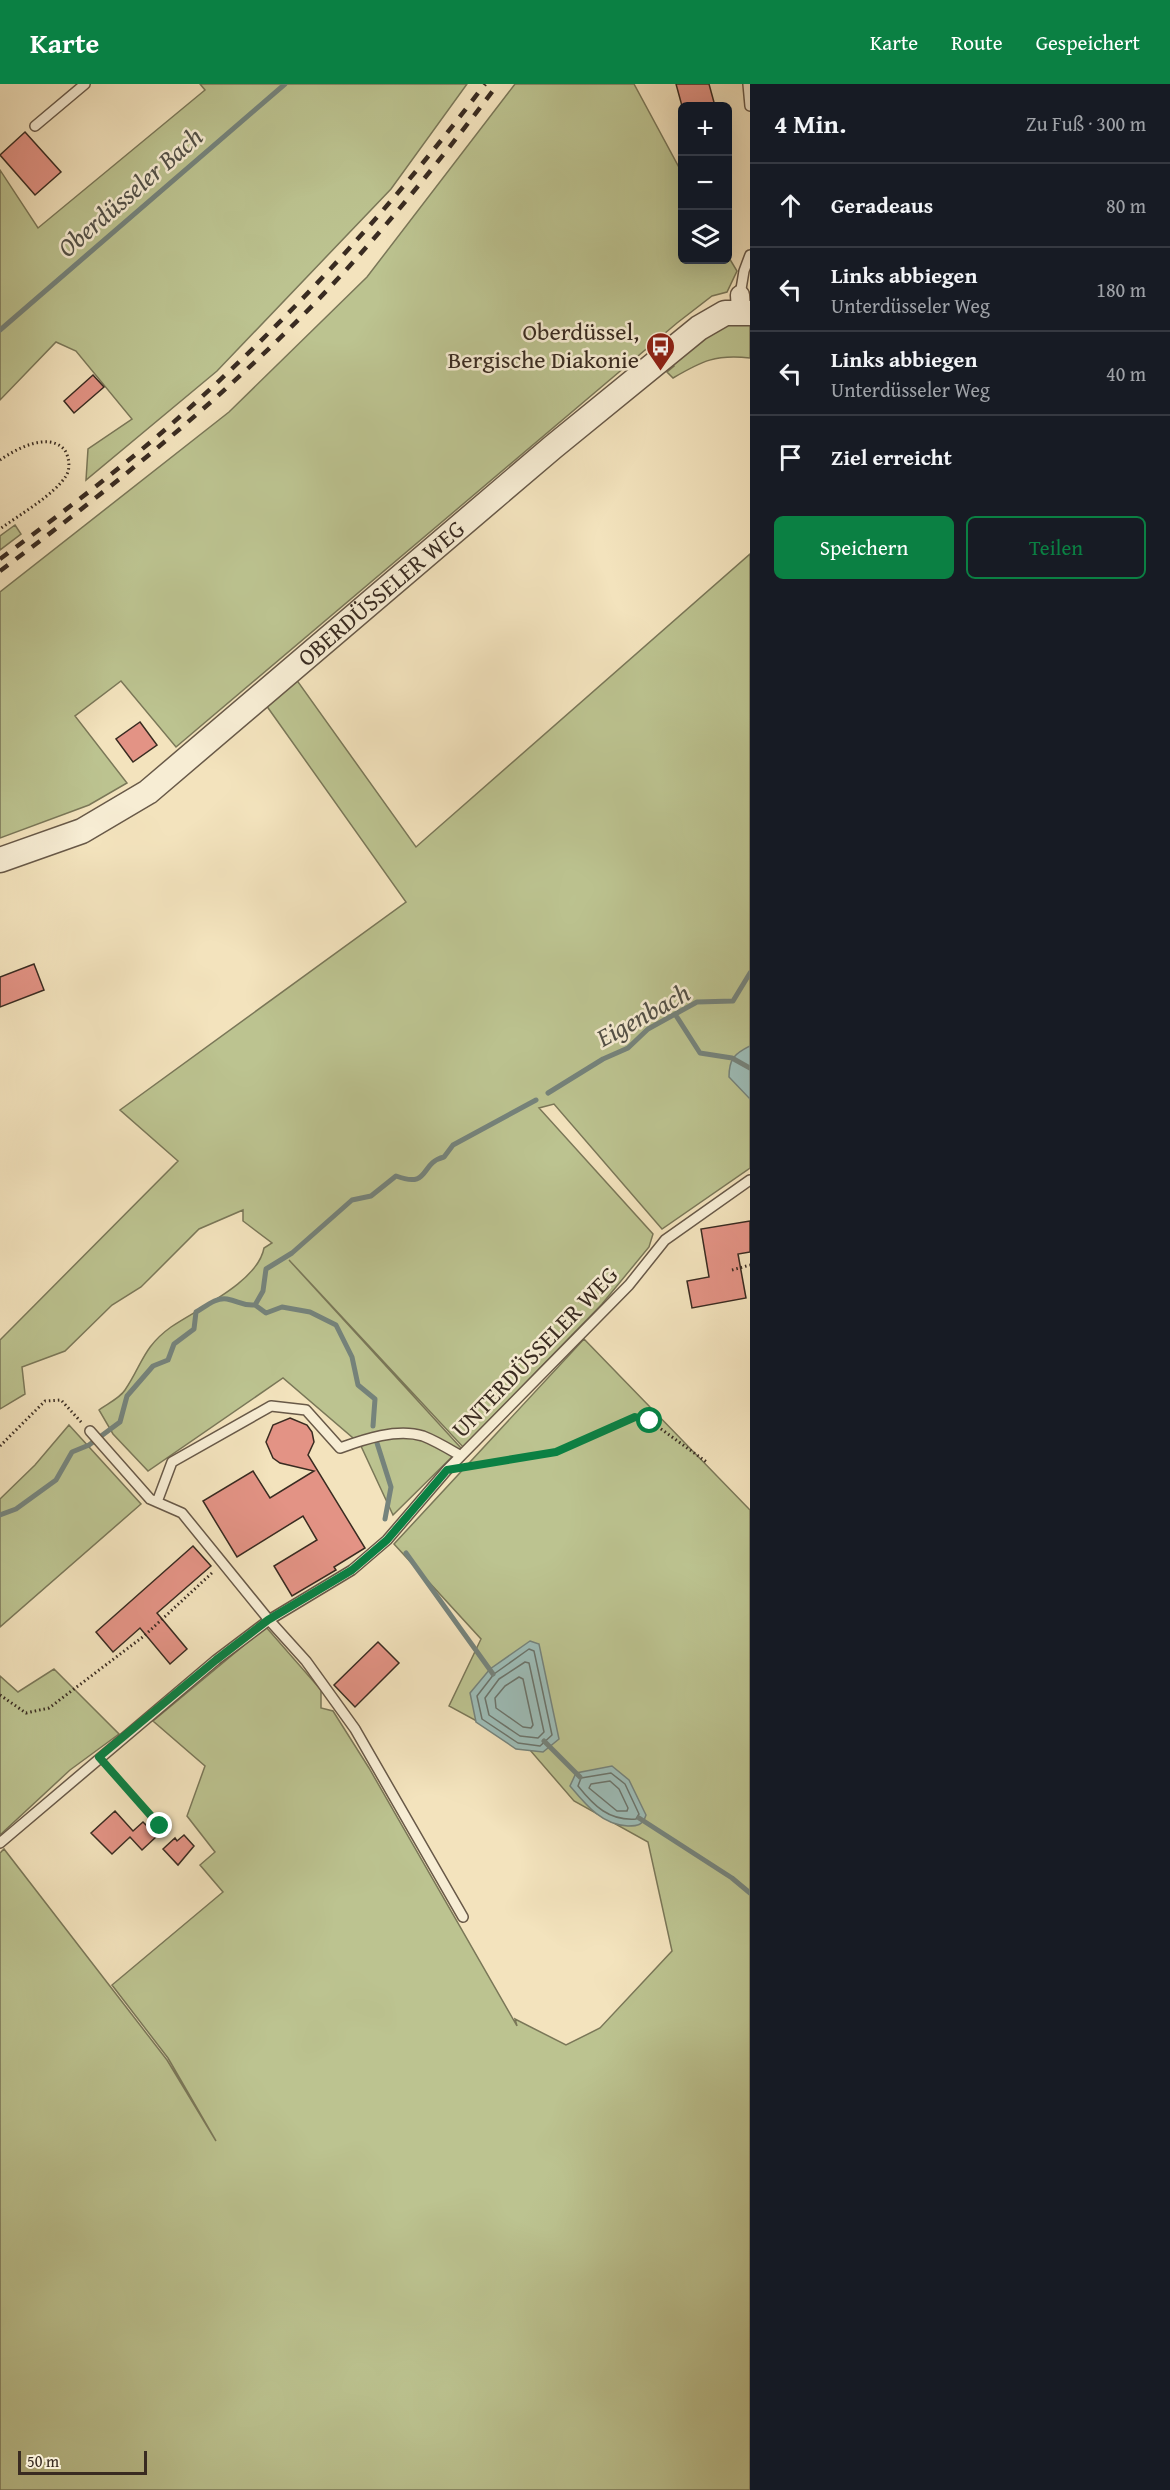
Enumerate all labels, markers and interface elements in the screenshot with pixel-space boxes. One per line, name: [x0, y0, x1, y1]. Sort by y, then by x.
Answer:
text: Karte: [30, 22, 99, 63]
text: Karte: [870, 27, 918, 58]
text: Route: [951, 27, 1003, 58]
text: Gespeichert: [1036, 27, 1140, 58]
map controls: [678, 102, 732, 264]
button: +: [678, 102, 732, 156]
text: 4 Min.: [774, 104, 846, 143]
text: Zu Fuß · 300 m: [1026, 109, 1146, 138]
water label: Oberdüsseler Bach: [48, 117, 211, 266]
button: −: [678, 156, 732, 210]
icon: ahead: [774, 189, 807, 222]
text: Geradeaus: [831, 189, 933, 221]
text: 80 m: [1106, 191, 1146, 220]
button: layers: [678, 210, 732, 264]
text: Links abbiegen: [831, 259, 977, 291]
icon: left: [774, 273, 807, 306]
text: 180 m: [1096, 275, 1146, 304]
text: Unterdüsseler Weg: [831, 291, 990, 320]
place label: Oberdüssel, Bergische Diakonie: [448, 314, 639, 377]
bus stop icon: Oberdüssel, Bergische Diakonie: [644, 330, 676, 372]
text: Links abbiegen: [831, 343, 977, 375]
icon: left: [774, 357, 807, 390]
text: 40 m: [1106, 359, 1146, 388]
text: Unterdüsseler Weg: [831, 375, 990, 404]
icon: arrive: [774, 441, 807, 474]
text: Ziel erreicht: [831, 441, 952, 473]
street label: OBERDÜSSELER WEG: [290, 512, 472, 674]
button: Speichern: [774, 516, 954, 579]
button: Teilen: [966, 516, 1146, 579]
water label: Eigenbach: [588, 973, 697, 1057]
street label: UNTERDÜSSELER WEG: [443, 1258, 626, 1445]
route start: [636, 1407, 662, 1433]
route end: [146, 1812, 172, 1838]
scale bar: [18, 2448, 147, 2476]
text: 50 m: [27, 2449, 59, 2473]

